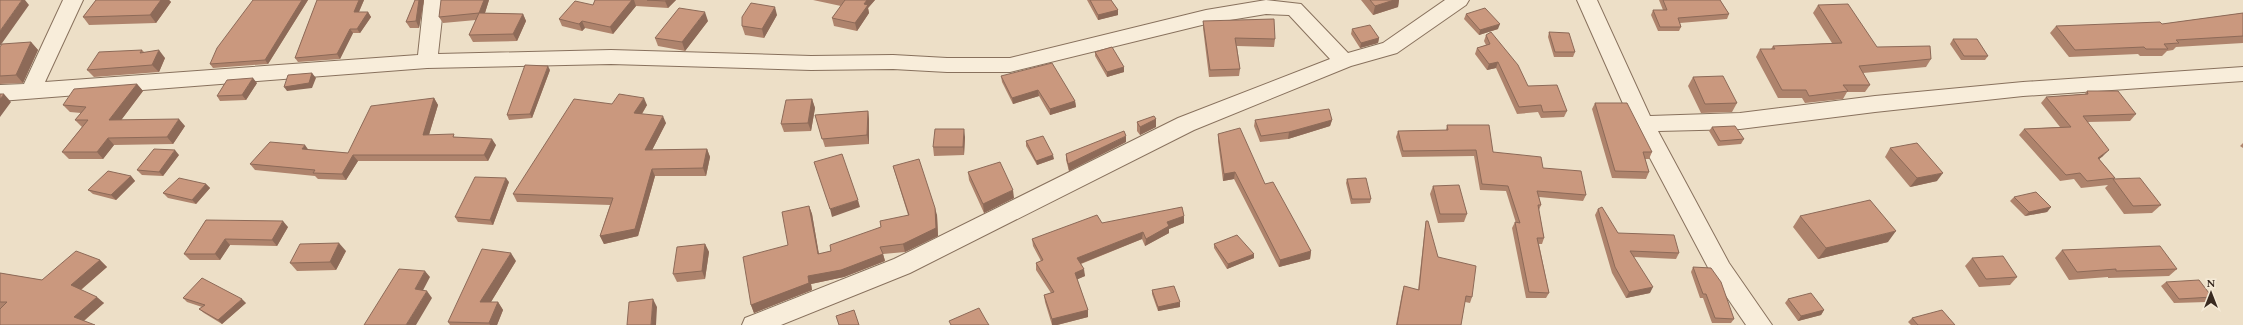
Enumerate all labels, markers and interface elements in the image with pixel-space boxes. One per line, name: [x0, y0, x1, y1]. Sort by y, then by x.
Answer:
north arrow: [2191, 273, 2231, 313]
text: N: [2207, 275, 2216, 292]

